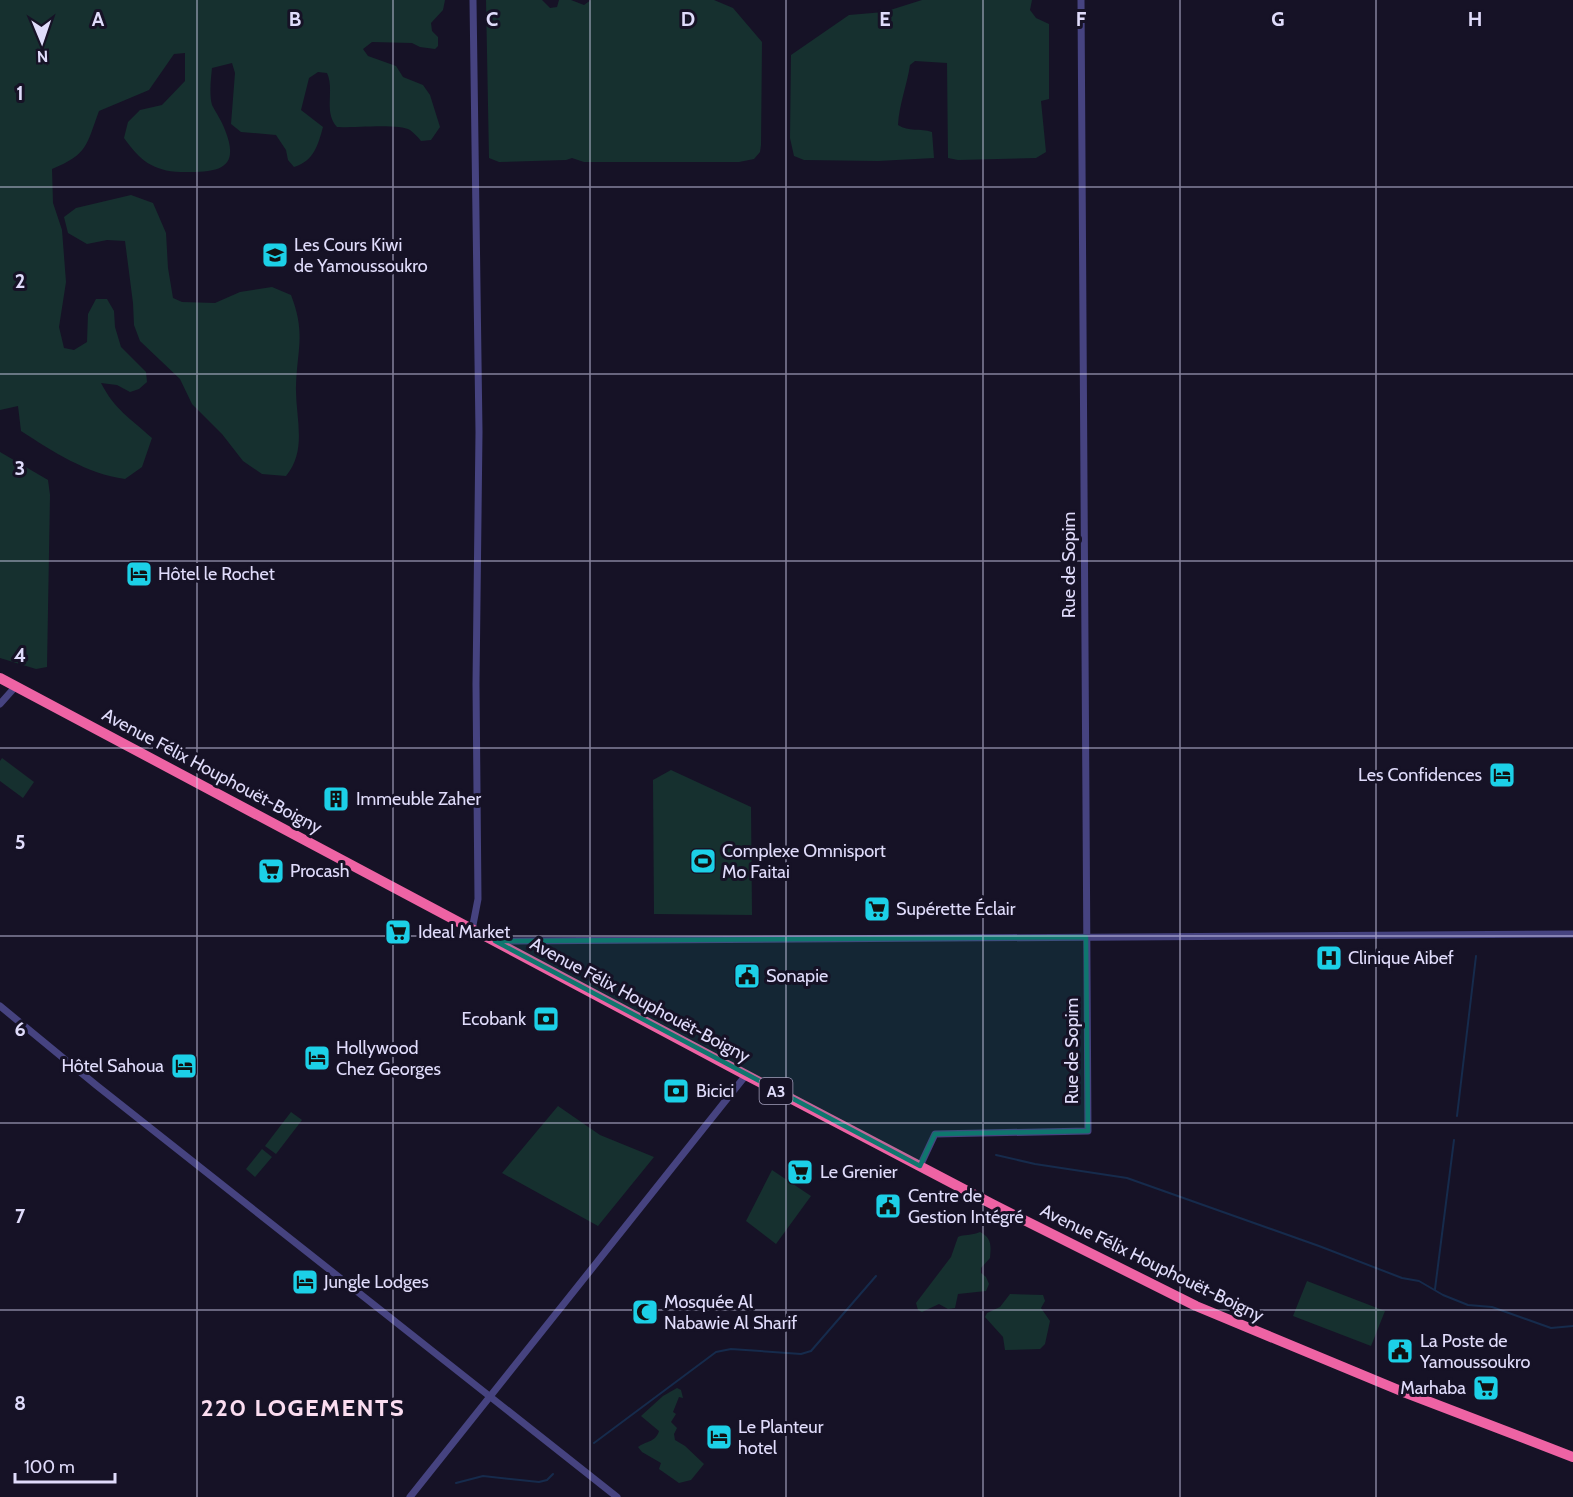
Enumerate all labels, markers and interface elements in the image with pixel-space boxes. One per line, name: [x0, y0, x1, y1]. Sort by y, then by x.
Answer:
text: A: [92, 7, 105, 31]
text: B: [289, 7, 301, 31]
text: C: [486, 7, 498, 31]
text: D: [681, 7, 695, 31]
text: E: [879, 7, 891, 31]
text: F: [1076, 7, 1087, 31]
text: G: [1271, 7, 1285, 31]
text: H: [1468, 7, 1482, 31]
north arrow: [12, 12, 72, 72]
text: N: [37, 47, 48, 66]
text: 1: [16, 81, 24, 105]
place label: Les Cours Kiwi de Yamoussoukro: [294, 234, 428, 277]
school or university icon: Les Cours Kiwi de Yamoussoukro: [260, 240, 290, 270]
text: 2: [15, 269, 25, 293]
text: 3: [15, 456, 25, 480]
street label: Rue de Sopim: [1058, 512, 1080, 618]
hotel icon: Hôtel le Rochet: [124, 559, 154, 589]
place label: Hôtel le Rochet: [158, 563, 275, 585]
text: 4: [14, 643, 26, 667]
street label: Avenue Félix Houphouët-Boigny: [98, 704, 326, 838]
hotel icon: Les Confidences: [1487, 760, 1517, 790]
place label: Les Confidences: [1358, 764, 1482, 786]
building icon: Immeuble Zaher: [321, 784, 351, 814]
place label: Immeuble Zaher: [356, 788, 481, 810]
text: 5: [15, 830, 25, 854]
place label: Complexe Omnisport Mo Faitai: [722, 840, 886, 883]
sports icon: Complexe Omnisport Mo Faitai: [688, 846, 718, 876]
supermarket icon: Procash: [256, 856, 286, 886]
place label: Procash: [290, 860, 350, 882]
supermarket icon: Supérette Éclair: [862, 894, 892, 924]
place label: Supérette Éclair: [896, 898, 1016, 920]
supermarket icon: Ideal Market: [383, 917, 413, 947]
place label: Ideal Market: [418, 921, 510, 943]
street label: Avenue Félix Houphouët-Boigny: [526, 933, 754, 1067]
hospital icon: Clinique Aibef: [1314, 943, 1344, 973]
place label: Clinique Aibef: [1348, 947, 1454, 969]
public building icon: Sonapie: [732, 961, 762, 991]
place label: Sonapie: [766, 965, 828, 987]
street label: Rue de Sopim: [1061, 998, 1083, 1104]
bank icon: Ecobank: [531, 1004, 561, 1034]
place label: Ecobank: [462, 1008, 527, 1030]
text: 6: [14, 1017, 26, 1041]
place label: Hollywood Chez Georges: [336, 1037, 441, 1080]
hotel icon: Hollywood Chez Georges: [302, 1043, 332, 1073]
hotel icon: Hôtel Sahoua: [169, 1051, 199, 1081]
place label: Hôtel Sahoua: [61, 1055, 164, 1077]
bank icon: Bicici: [661, 1076, 691, 1106]
road number: A3: [760, 1078, 792, 1104]
place label: Bicici: [696, 1080, 734, 1102]
supermarket icon: Le Grenier: [785, 1157, 815, 1187]
place label: Le Grenier: [820, 1161, 898, 1183]
place label: Centre de Gestion Intégré: [908, 1185, 1024, 1228]
public building icon: Centre de Gestion Intégré: [873, 1191, 903, 1221]
street label: Avenue Félix Houphouët-Boigny: [1037, 1199, 1267, 1327]
text: 7: [15, 1204, 26, 1228]
hotel icon: Jungle Lodges: [290, 1267, 320, 1297]
place label: Jungle Lodges: [323, 1271, 429, 1293]
place label: Mosquée Al Nabawie Al Sharif: [664, 1291, 797, 1334]
mosque icon: Mosquée Al Nabawie Al Sharif: [630, 1297, 660, 1327]
place label: La Poste de Yamoussoukro: [1419, 1330, 1531, 1373]
public building icon: La Poste de Yamoussoukro: [1385, 1336, 1415, 1366]
supermarket icon: Marhaba: [1471, 1373, 1501, 1403]
place label: Marhaba: [1400, 1377, 1466, 1399]
text: 8: [14, 1391, 26, 1415]
district label: 220 LOGEMENTS: [201, 1393, 405, 1422]
place label: Le Planteur hotel: [738, 1416, 824, 1459]
hotel icon: Le Planteur hotel: [704, 1422, 734, 1452]
scale bar: [15, 1446, 116, 1484]
text: 100 m: [24, 1456, 75, 1478]

